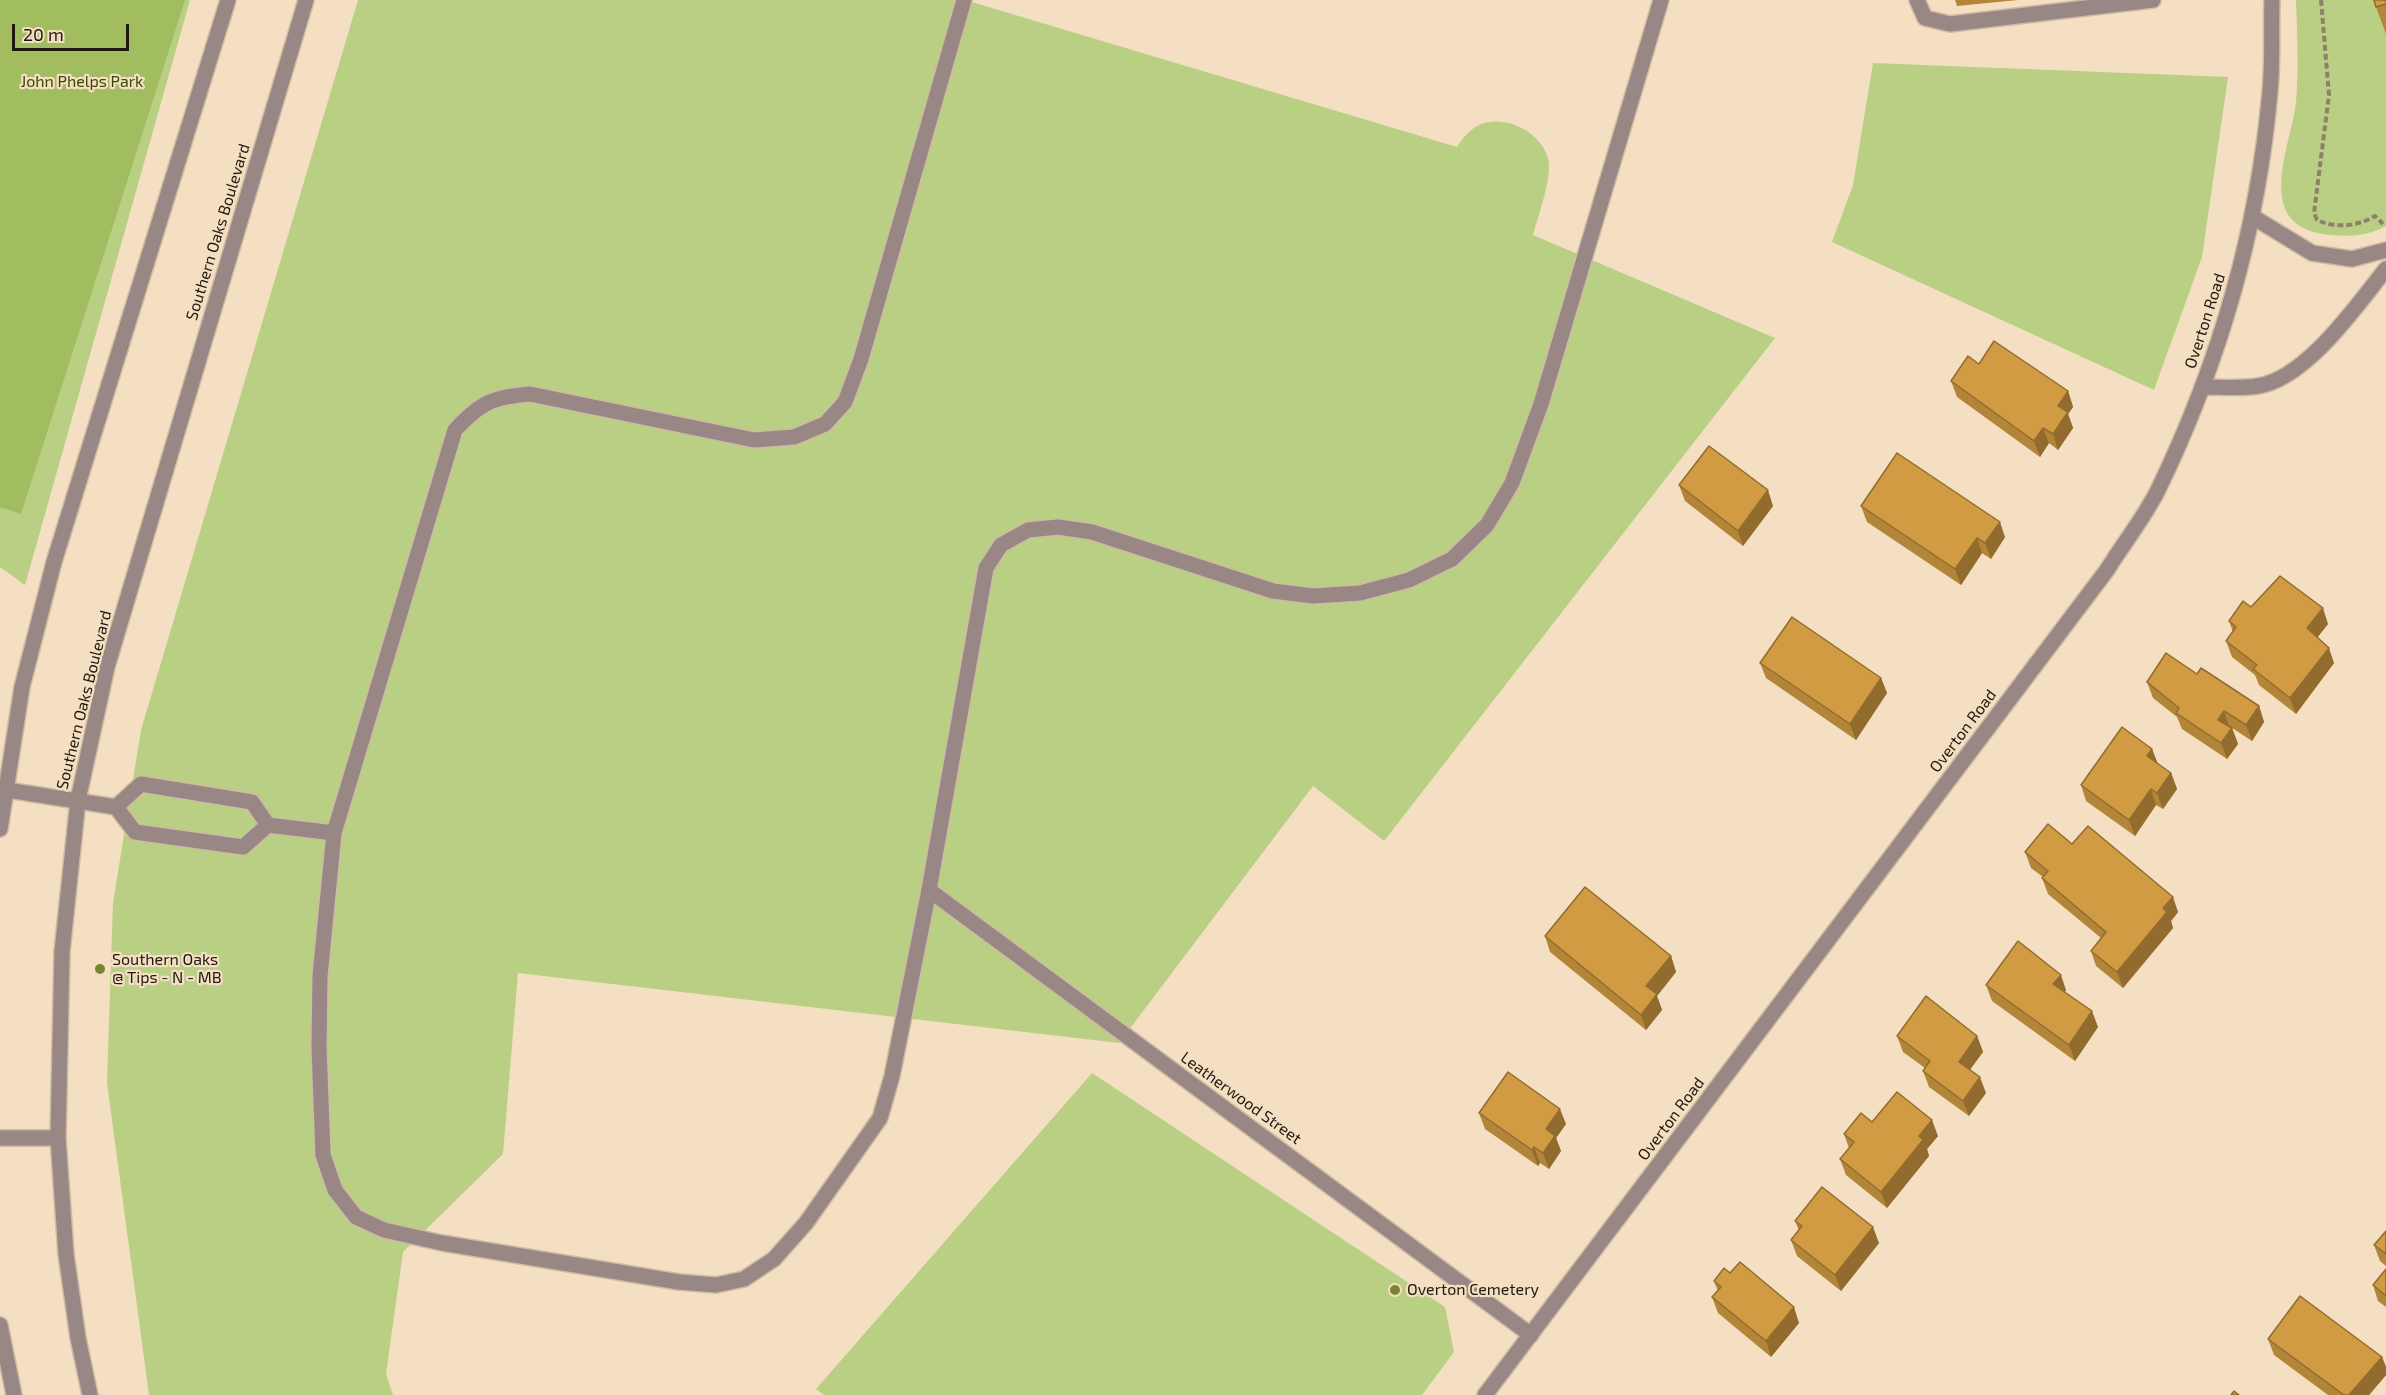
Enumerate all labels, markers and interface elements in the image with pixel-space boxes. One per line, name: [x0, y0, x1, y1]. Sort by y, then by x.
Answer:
scale bar: [15, 12, 132, 50]
text: 20 m: [23, 23, 64, 45]
park label: John Phelps Park: [21, 72, 143, 92]
street label: Southern Oaks Boulevard: [182, 141, 254, 323]
street label: Overton Road: [2181, 271, 2229, 371]
street label: Southern Oaks Boulevard: [52, 609, 116, 791]
street label: Overton Road: [1926, 686, 2000, 776]
place label: Southern Oaks @ Tips - N - MB: [112, 950, 222, 988]
marker: Southern Oaks @ Tips - N - MB: [93, 962, 107, 976]
street label: Leatherwood Street: [1177, 1048, 1305, 1148]
street label: Overton Road: [1634, 1074, 1708, 1164]
place label: Overton Cemetery: [1407, 1280, 1539, 1300]
marker: Overton Cemetery: [1388, 1283, 1402, 1297]

